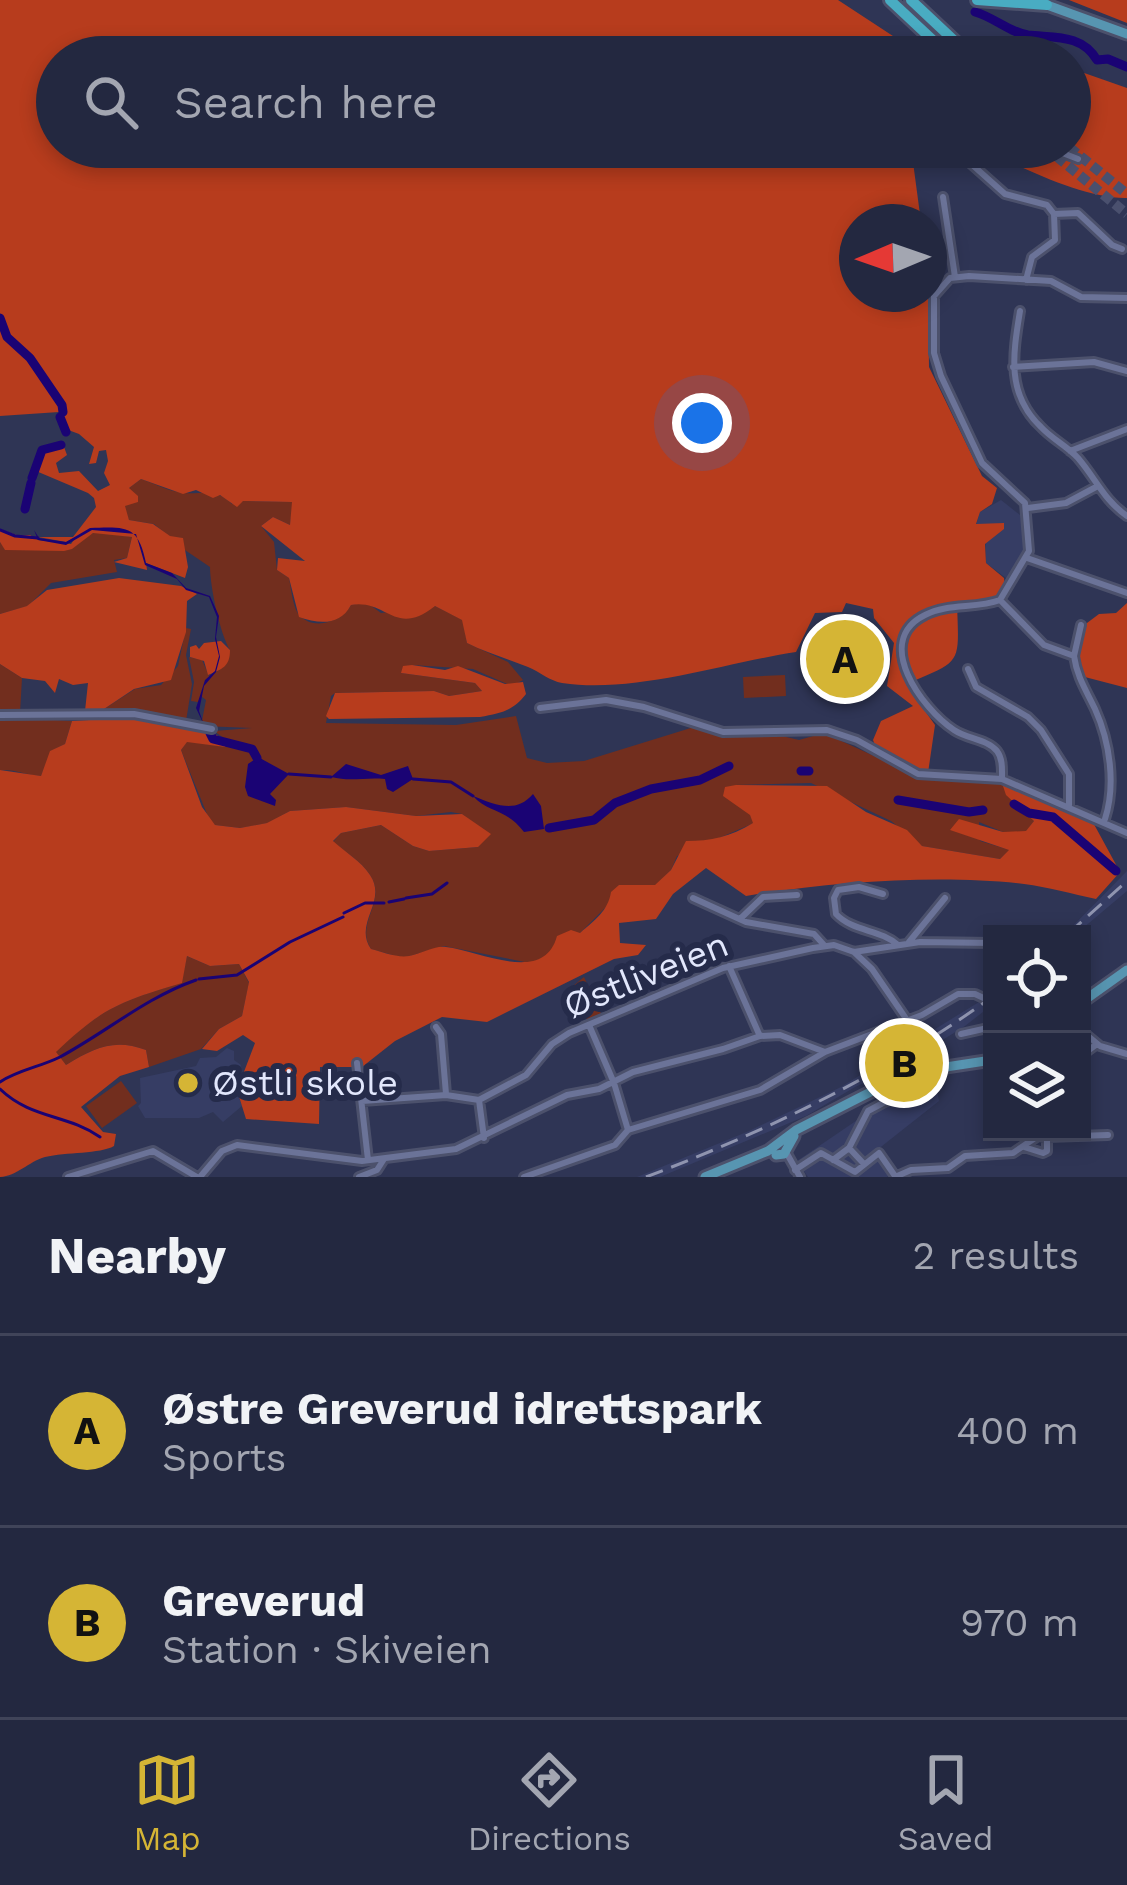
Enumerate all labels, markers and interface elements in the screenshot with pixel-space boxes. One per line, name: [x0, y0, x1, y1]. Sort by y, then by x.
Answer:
search box: [36, 36, 1091, 168]
icon: search: [78, 69, 144, 135]
text: Search here: [174, 76, 438, 129]
north arrow: [839, 204, 947, 312]
your location: [672, 393, 732, 453]
pin: A: [806, 614, 884, 704]
street label: Østliveien: [558, 923, 734, 1027]
map controls: [983, 925, 1091, 1141]
button: locate: [983, 925, 1091, 1033]
pin: B: [865, 1018, 943, 1108]
button: layers: [983, 1033, 1091, 1141]
place label: Østli skole: [212, 1062, 398, 1104]
marker: Østli skole: [175, 1070, 201, 1096]
text: Nearby: [48, 1226, 226, 1285]
text: 2 results: [913, 1233, 1079, 1278]
text: Østre Greverud idrettspark: [162, 1382, 762, 1435]
text: A: [74, 1408, 100, 1453]
text: 400 m: [956, 1408, 1079, 1453]
text: Sports: [162, 1435, 286, 1480]
text: Greverud: [162, 1574, 365, 1627]
text: B: [74, 1600, 100, 1645]
text: 970 m: [960, 1600, 1079, 1645]
text: Station · Skiveien: [162, 1627, 492, 1672]
tab: Map: [133, 1747, 201, 1858]
tab: Directions: [468, 1747, 631, 1858]
tab: Saved: [898, 1747, 994, 1858]

